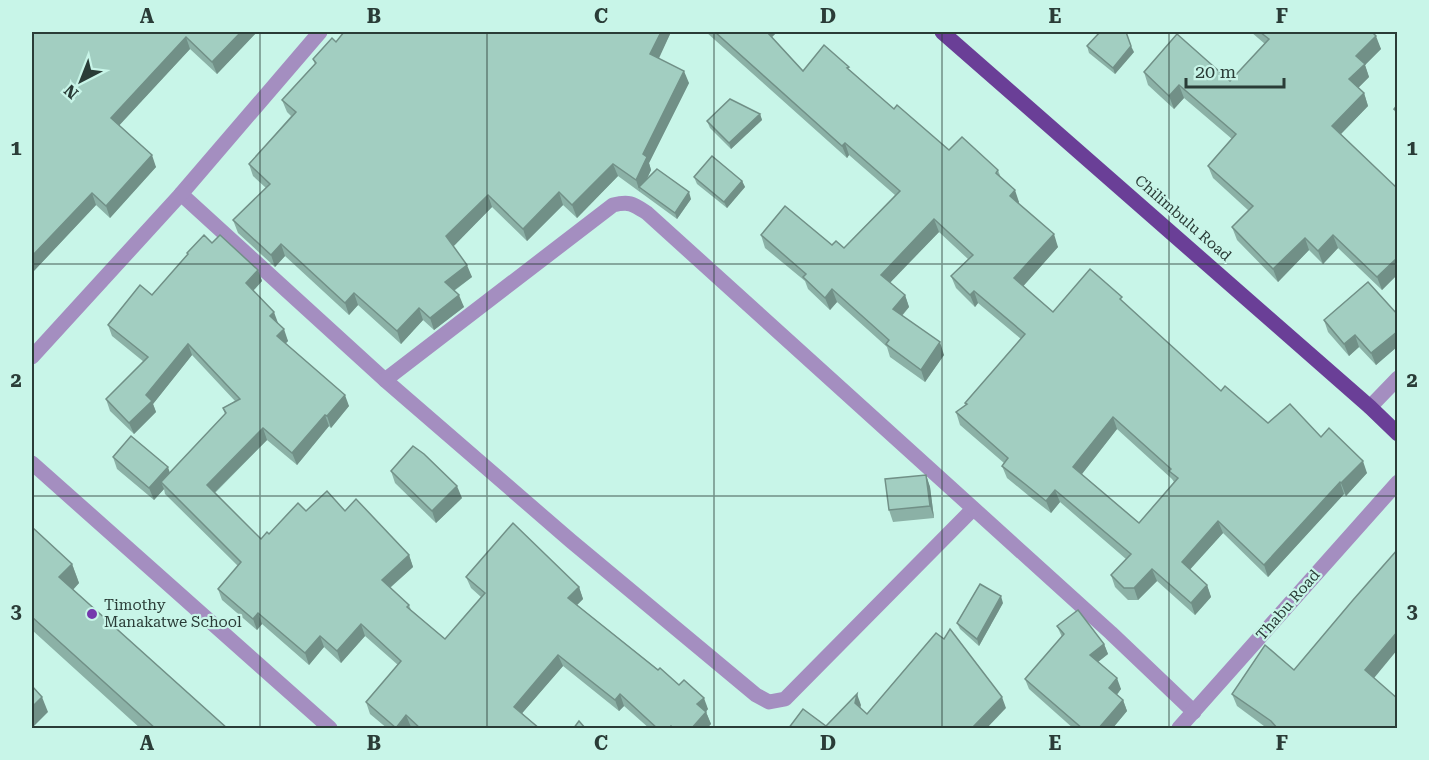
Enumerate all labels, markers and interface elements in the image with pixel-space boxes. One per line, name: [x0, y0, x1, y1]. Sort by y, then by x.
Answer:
text: A: [140, 4, 155, 28]
text: B: [367, 4, 381, 28]
text: C: [594, 4, 608, 28]
text: D: [820, 4, 836, 28]
text: E: [1049, 4, 1062, 28]
text: F: [1276, 4, 1288, 28]
north arrow: [51, 51, 111, 111]
scale bar: [1186, 51, 1284, 89]
text: 20 m: [1195, 61, 1236, 82]
text: N: [60, 81, 82, 103]
text: 1: [10, 136, 22, 160]
text: 1: [1406, 136, 1418, 160]
street label: Chilimbulu Road: [1131, 171, 1235, 265]
text: 2: [10, 368, 22, 392]
text: 2: [1406, 368, 1418, 392]
street label: Thabu Road: [1252, 566, 1324, 644]
place label: Timothy Manakatwe School: [104, 596, 242, 631]
text: 3: [10, 599, 22, 623]
text: 3: [1406, 599, 1418, 623]
marker: Timothy Manakatwe School: [85, 607, 99, 621]
text: A: [140, 731, 155, 755]
text: B: [367, 731, 381, 755]
text: C: [594, 731, 608, 755]
text: D: [820, 731, 836, 755]
text: E: [1049, 731, 1062, 755]
text: F: [1276, 731, 1288, 755]

